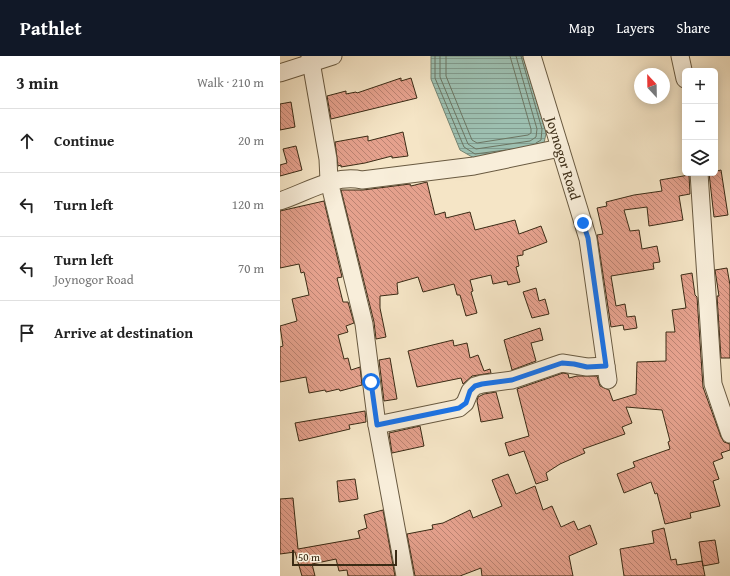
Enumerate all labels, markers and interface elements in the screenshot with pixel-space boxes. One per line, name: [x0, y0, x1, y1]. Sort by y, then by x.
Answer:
text: Pathlet: [20, 14, 82, 42]
text: Map: [569, 18, 595, 38]
text: Layers: [617, 18, 655, 38]
text: Share: [677, 18, 710, 38]
north arrow: [634, 68, 670, 104]
map controls: [682, 68, 718, 176]
button: +: [682, 68, 718, 104]
text: 3 min: [16, 70, 58, 95]
text: Walk · 210 m: [197, 73, 264, 92]
button: −: [682, 104, 718, 140]
street label: Joynogor Road: [541, 112, 586, 203]
icon: ahead: [16, 130, 38, 152]
text: Continue: [54, 130, 115, 151]
text: 20 m: [238, 131, 264, 150]
button: layers: [682, 140, 718, 176]
icon: left: [16, 194, 38, 216]
text: Turn left: [54, 194, 113, 215]
text: 120 m: [232, 195, 264, 214]
route end: [574, 214, 592, 232]
text: Turn left: [54, 249, 113, 270]
icon: left: [16, 258, 38, 280]
text: 70 m: [238, 259, 264, 278]
text: Joynogor Road: [54, 270, 134, 289]
icon: arrive: [16, 322, 38, 344]
text: Arrive at destination: [54, 322, 193, 343]
route start: [362, 373, 380, 391]
scale bar: [292, 548, 397, 567]
text: 50 m: [298, 549, 320, 565]

